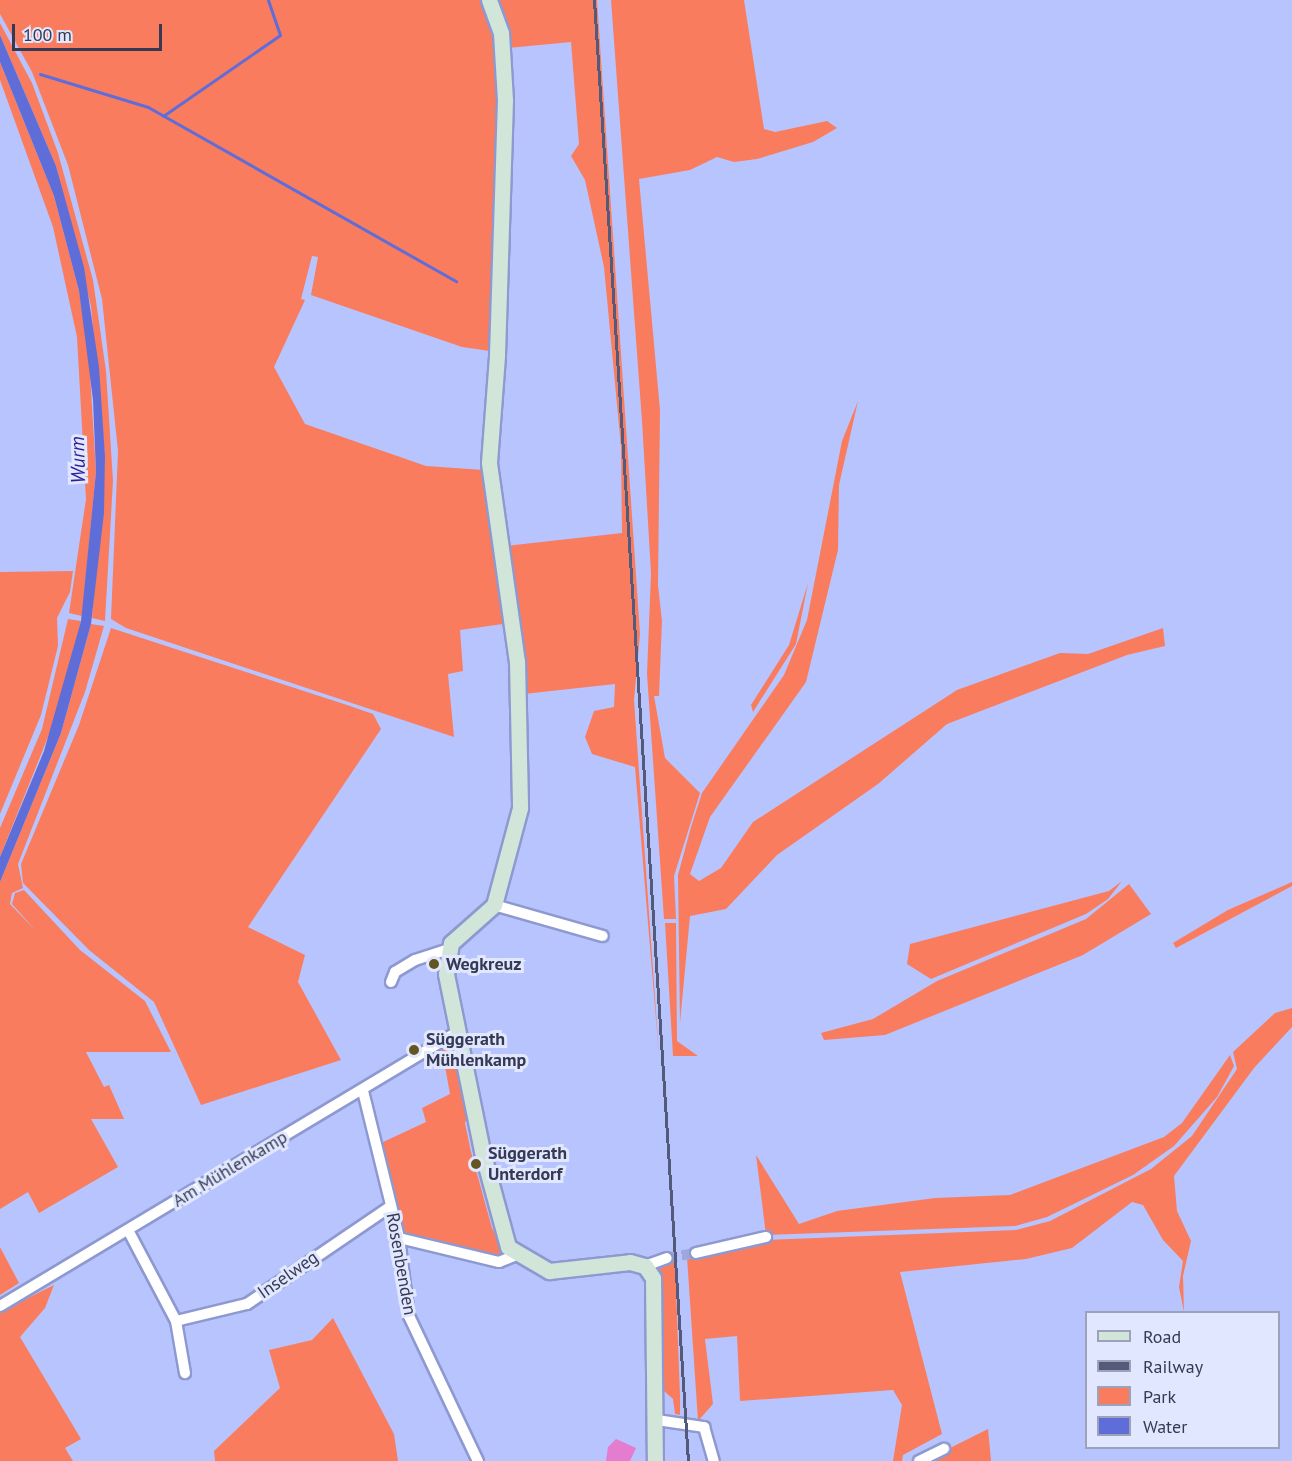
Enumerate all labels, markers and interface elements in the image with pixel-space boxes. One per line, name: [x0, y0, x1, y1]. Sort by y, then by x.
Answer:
scale bar: [15, 12, 165, 50]
text: 100 m: [23, 23, 72, 46]
water label: Wurm: [66, 436, 90, 484]
place label: Wegkreuz: [446, 953, 521, 975]
marker: Wegkreuz: [427, 957, 441, 971]
place label: Süggerath Mühlenkamp: [426, 1029, 526, 1072]
marker: Süggerath Mühlenkamp: [407, 1043, 421, 1057]
street label: Am Mühlenkamp: [169, 1126, 291, 1212]
place label: Süggerath Unterdorf: [488, 1143, 567, 1186]
marker: Süggerath Unterdorf: [469, 1157, 483, 1171]
street label: Rosenbenden: [381, 1211, 421, 1317]
street label: Inselweg: [254, 1246, 322, 1304]
legend: [1085, 1311, 1280, 1449]
text: Road: [1143, 1325, 1181, 1348]
text: Railway: [1143, 1355, 1203, 1378]
text: Park: [1143, 1385, 1176, 1408]
text: Water: [1143, 1415, 1187, 1438]

